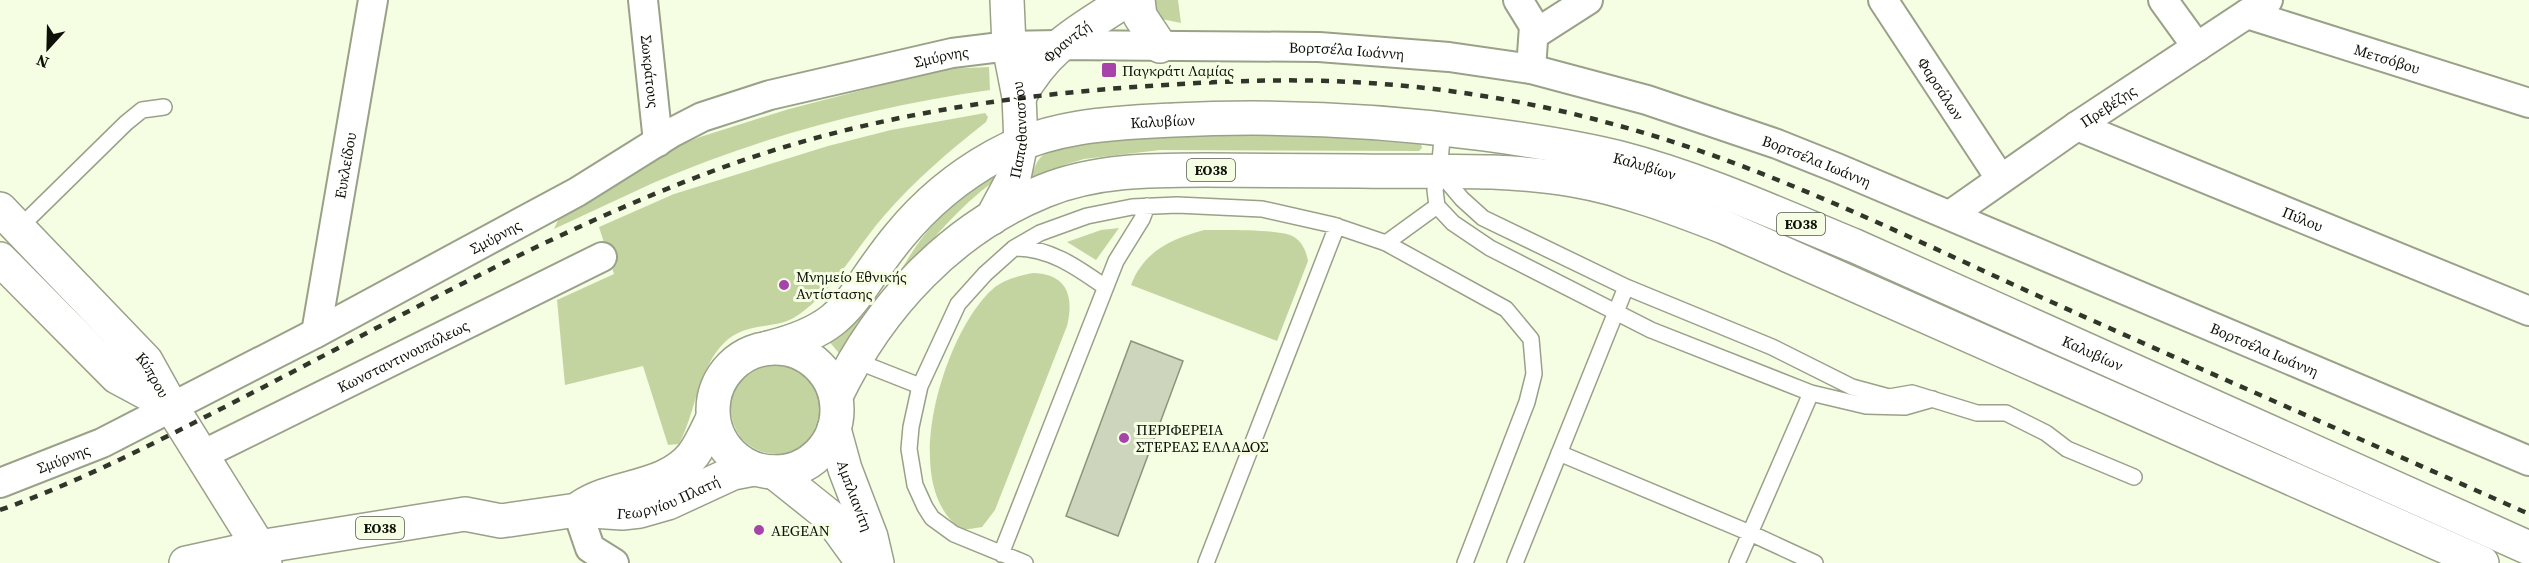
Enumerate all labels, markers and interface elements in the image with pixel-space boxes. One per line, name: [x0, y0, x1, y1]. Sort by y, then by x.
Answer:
street label: Φραντζή: [1038, 15, 1095, 67]
north arrow: [18, 18, 78, 78]
street label: Σωκράτους: [636, 34, 665, 109]
street label: Βορτσέλα Ιωάννη: [1289, 36, 1405, 64]
street label: Μετσόβου: [2352, 38, 2423, 79]
street label: Σμύρνης: [912, 41, 970, 72]
text: N: [33, 49, 52, 74]
street label: Φαρσάλων: [1913, 53, 1970, 124]
place label: Παγκράτι Λαμίας: [1122, 60, 1234, 81]
marker: Παγκράτι Λαμίας: [1100, 61, 1118, 79]
street label: Πρεβέζης: [2076, 79, 2140, 132]
street label: Παπαθανασίου: [1003, 80, 1032, 180]
street label: Καλυβίων: [1130, 109, 1195, 133]
street label: Βορτσέλα Ιωάννη: [1760, 129, 1875, 192]
street label: Ευκλείδου: [329, 131, 361, 200]
street label: Καλυβίων: [1611, 146, 1679, 185]
road number: ΕΟ38: [1187, 159, 1235, 181]
street label: Πύλου: [2279, 201, 2326, 236]
road number: ΕΟ38: [1777, 213, 1825, 235]
street label: Σμύρνης: [466, 214, 525, 258]
place label: Μνημείο Εθνικής Αντίστασης: [796, 266, 907, 304]
marker: Μνημείο Εθνικής Αντίστασης: [777, 278, 791, 292]
street label: Κωνσταντινουπόλεως: [333, 314, 472, 397]
street label: Βορτσέλα Ιωάννη: [2207, 317, 2322, 381]
street label: Καλυβίων: [2059, 330, 2127, 375]
street label: Κύπρου: [132, 347, 175, 401]
place label: ΠΕΡΙΦΕΡΕΙΑ ΣΤΕΡΕΑΣ ΕΛΛΑΔΟΣ: [1136, 419, 1269, 457]
marker: ΠΕΡΙΦΕΡΕΙΑ ΣΤΕΡΕΑΣ ΕΛΛΑΔΟΣ: [1117, 431, 1131, 445]
street label: Σμύρνης: [34, 438, 93, 478]
street label: Αμπλιανίτη: [833, 458, 878, 534]
street label: Γεωργίου Πλατή: [616, 470, 723, 524]
road number: ΕΟ38: [356, 517, 404, 539]
place label: AEGEAN: [771, 520, 830, 541]
marker: AEGEAN: [752, 523, 766, 537]

